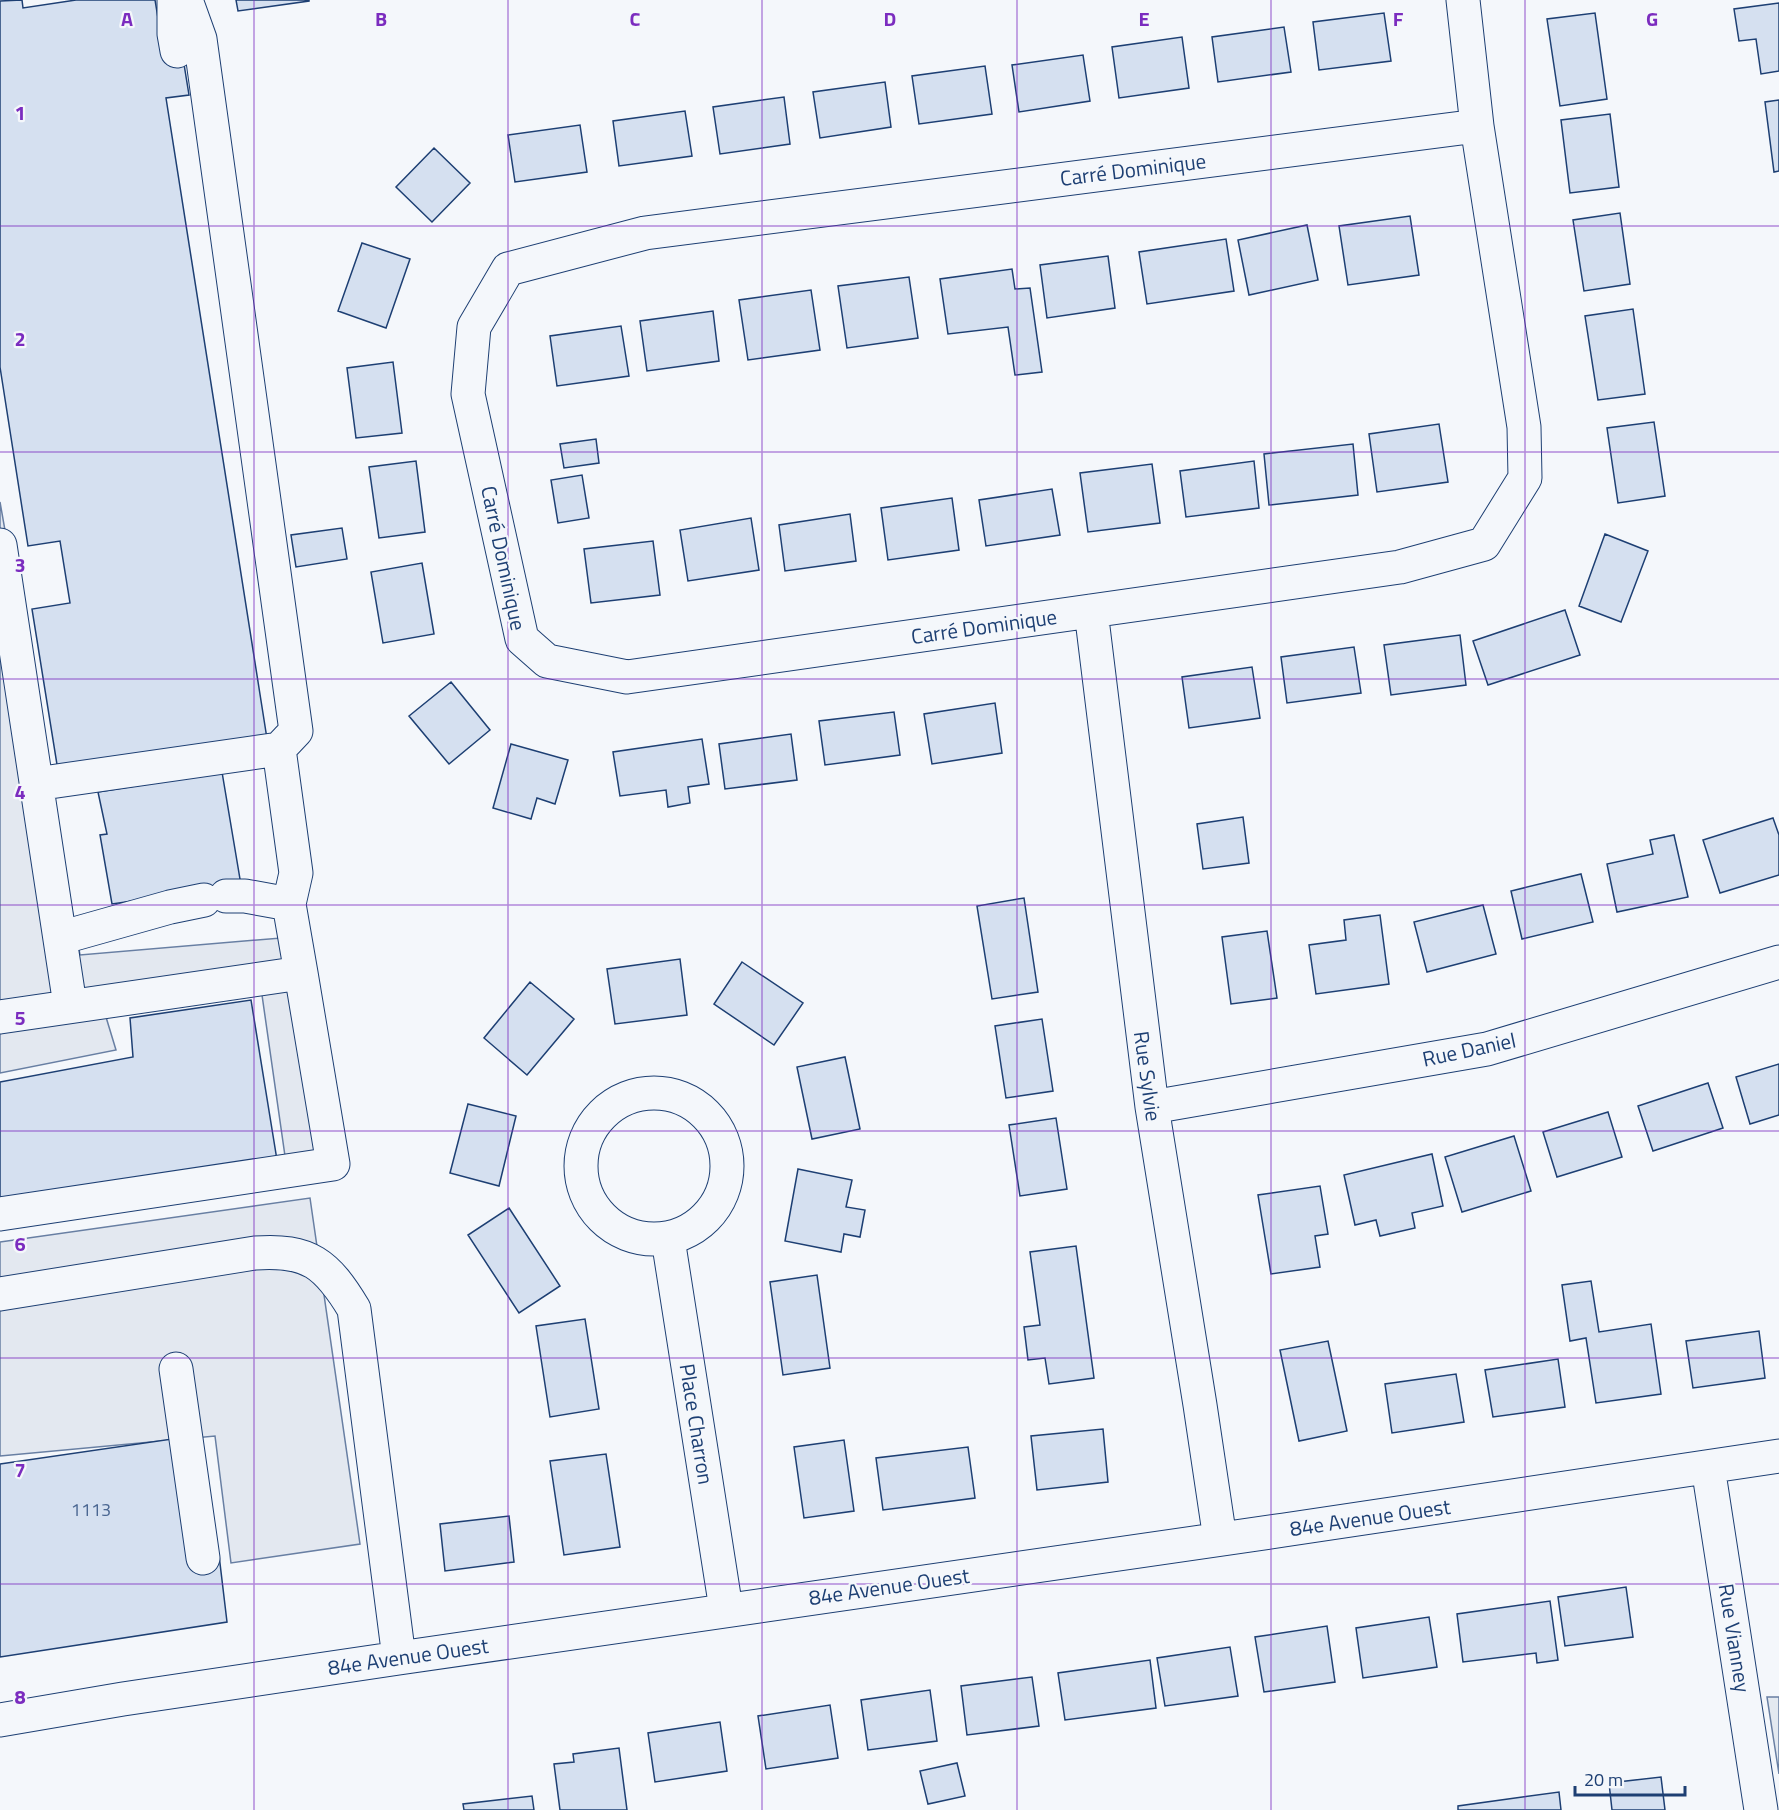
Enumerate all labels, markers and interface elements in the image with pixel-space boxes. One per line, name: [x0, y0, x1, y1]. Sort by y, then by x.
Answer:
text: A: [121, 3, 133, 34]
text: B: [375, 3, 387, 34]
text: C: [630, 3, 641, 34]
text: D: [884, 3, 896, 34]
text: E: [1138, 3, 1150, 34]
text: F: [1393, 3, 1404, 34]
text: G: [1646, 3, 1658, 34]
text: 1: [14, 97, 26, 128]
street label: Carré Dominique: [1058, 144, 1208, 194]
text: 2: [14, 323, 26, 354]
street label: Carré Dominique: [473, 483, 535, 633]
text: 3: [14, 549, 26, 580]
street label: Carré Dominique: [909, 600, 1059, 652]
text: 4: [14, 776, 26, 807]
text: 5: [14, 1002, 26, 1033]
street label: Rue Daniel: [1419, 1024, 1519, 1074]
street label: Rue Sylvie: [1126, 1029, 1170, 1123]
text: 6: [14, 1228, 26, 1259]
street label: Place Charron: [672, 1361, 722, 1487]
text: 7: [14, 1454, 26, 1485]
street label: 84e Avenue Ouest: [1288, 1490, 1453, 1544]
house number: 1113: [71, 1496, 111, 1523]
street label: 84e Avenue Ouest: [807, 1559, 972, 1613]
street label: Rue Vianney: [1711, 1581, 1759, 1695]
street label: 84e Avenue Ouest: [326, 1629, 491, 1683]
text: 8: [14, 1681, 26, 1712]
scale bar: [1575, 1759, 1684, 1797]
text: 20 m: [1584, 1766, 1623, 1793]

